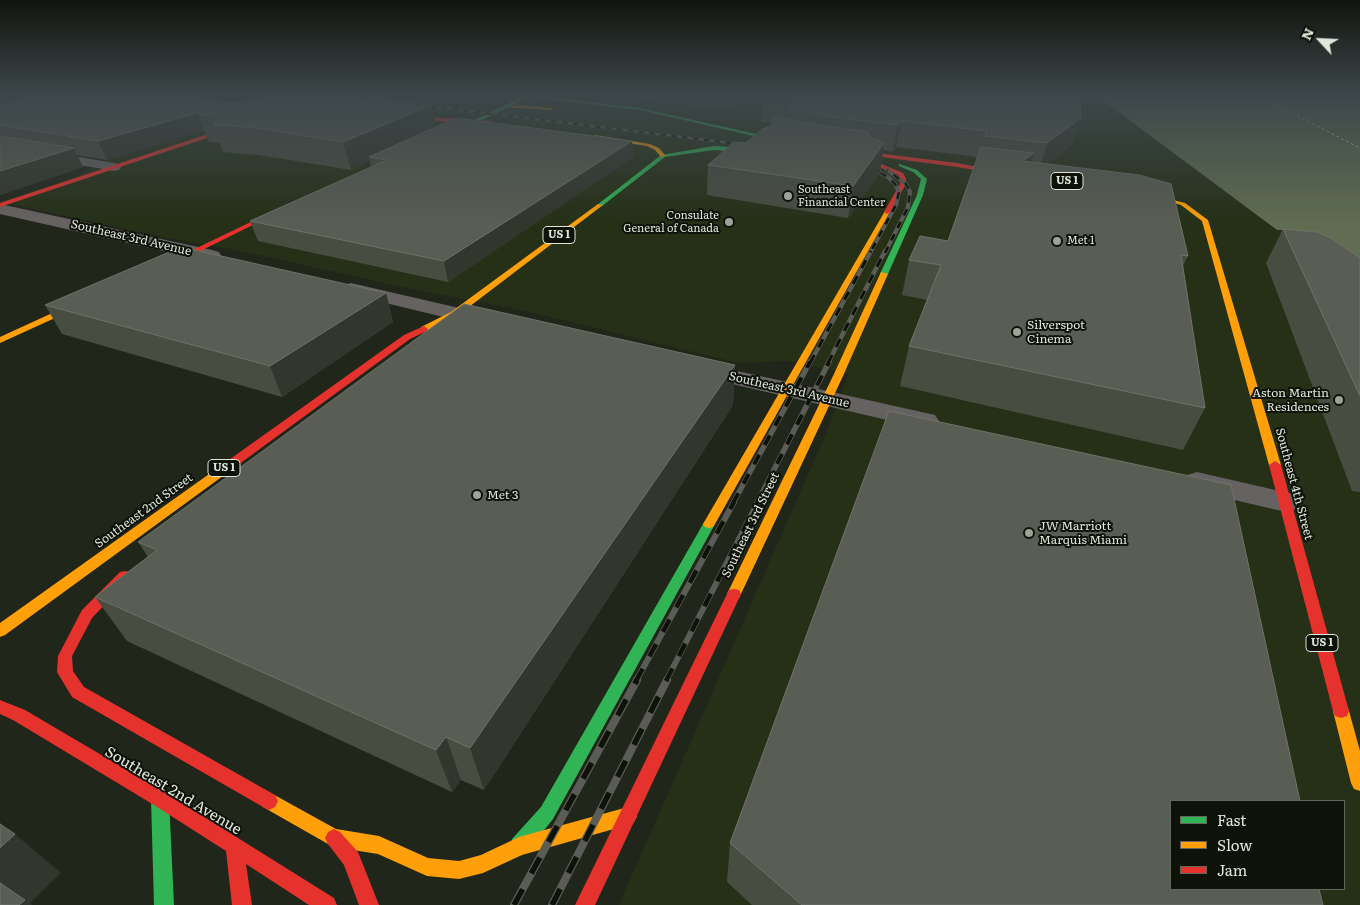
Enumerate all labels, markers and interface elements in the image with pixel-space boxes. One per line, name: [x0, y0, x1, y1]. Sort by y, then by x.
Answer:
north arrow: [1295, 15, 1345, 65]
text: N: [1295, 24, 1318, 43]
road number: US 1: [1051, 172, 1083, 190]
place label: Southeast Financial Center: [798, 183, 885, 209]
marker: Southeast Financial Center: [782, 190, 794, 202]
place label: Consulate General of Canada: [623, 209, 719, 235]
marker: Consulate General of Canada: [723, 216, 735, 228]
street label: Southeast 3rd Avenue: [69, 217, 193, 259]
road number: US 1: [543, 226, 575, 244]
place label: Met 1: [1067, 234, 1094, 248]
marker: Met 1: [1051, 235, 1063, 247]
place label: Silverspot Cinema: [1027, 318, 1085, 346]
marker: Silverspot Cinema: [1011, 326, 1023, 338]
street label: Southeast 3rd Avenue: [727, 369, 851, 411]
place label: Aston Martin Residences: [1252, 386, 1329, 414]
marker: Aston Martin Residences: [1333, 394, 1345, 406]
street label: Southeast 4th Street: [1272, 426, 1316, 542]
road number: US 1: [208, 459, 240, 476]
street label: Southeast 3rd Street: [719, 470, 783, 580]
street label: Southeast 2nd Street: [92, 471, 196, 551]
place label: Met 3: [487, 488, 519, 502]
marker: Met 3: [471, 489, 483, 501]
place label: JW Marriott Marquis Miami: [1039, 519, 1127, 547]
marker: JW Marriott Marquis Miami: [1023, 527, 1035, 539]
road number: US 1: [1306, 634, 1338, 651]
street label: Southeast 2nd Avenue: [101, 743, 245, 839]
legend: [1170, 800, 1345, 890]
text: Fast: [1217, 808, 1246, 831]
text: Slow: [1217, 833, 1252, 856]
text: Jam: [1217, 858, 1247, 881]

